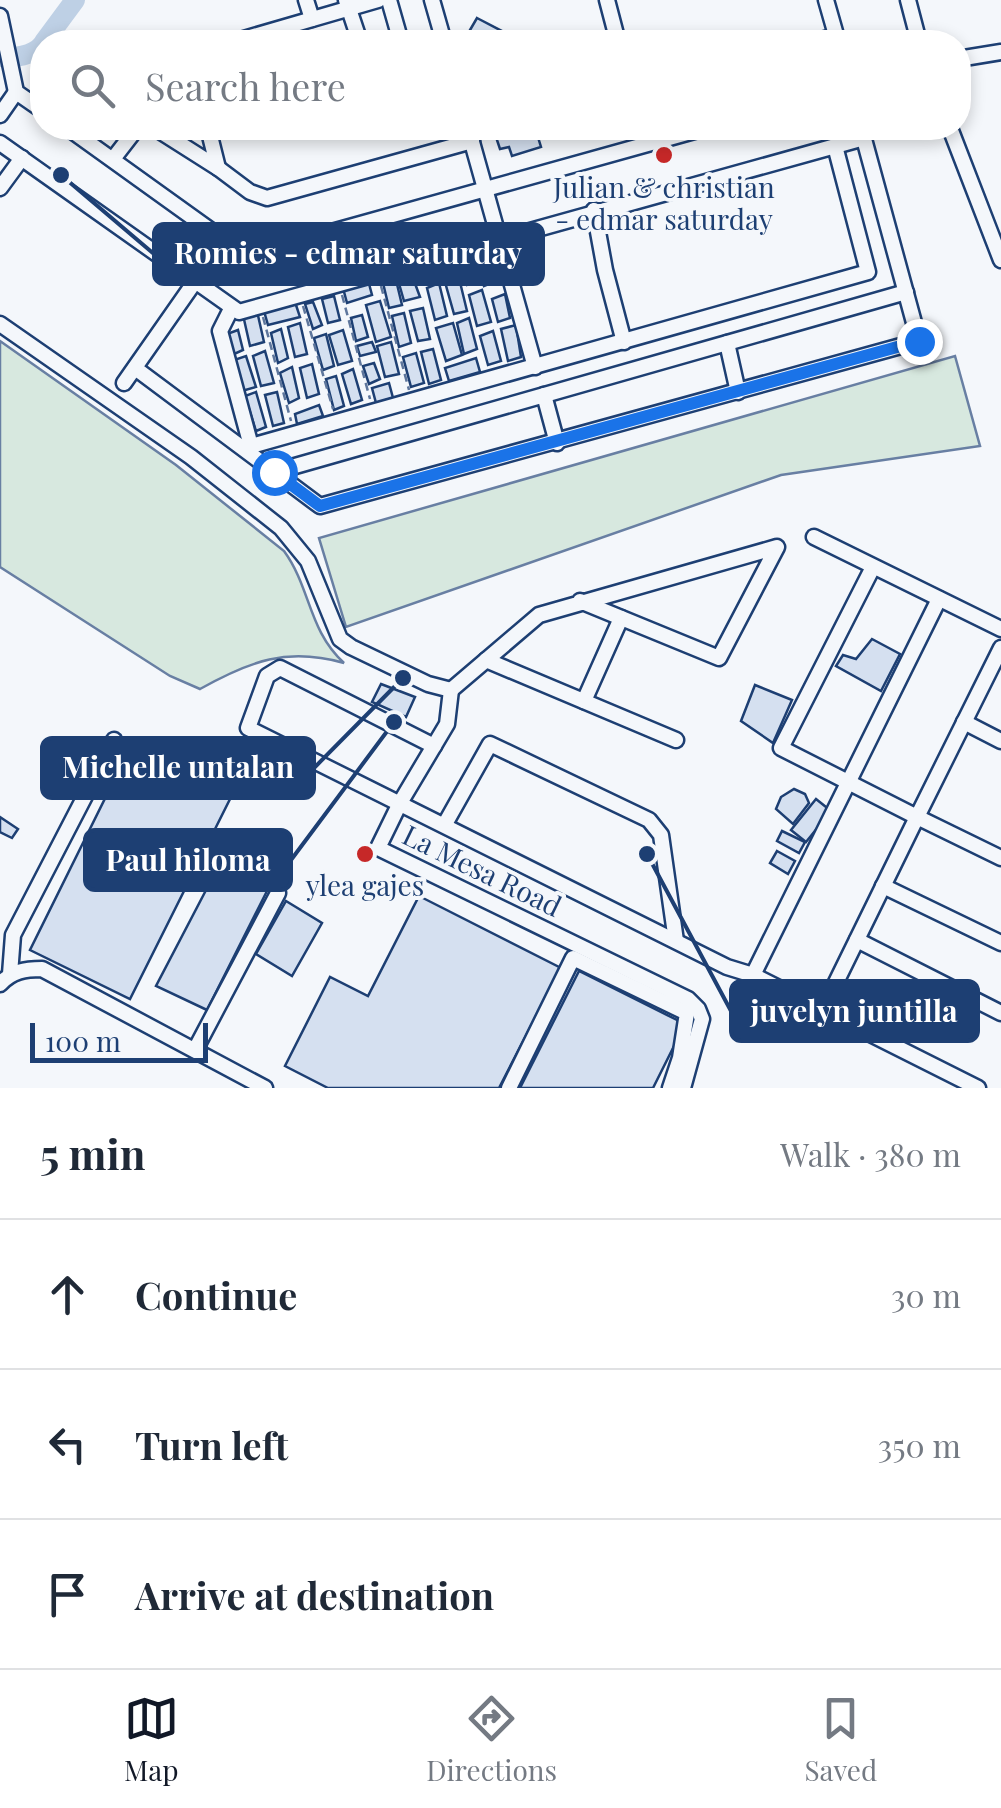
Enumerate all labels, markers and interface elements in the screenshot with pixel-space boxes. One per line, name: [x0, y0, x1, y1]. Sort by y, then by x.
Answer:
search box: [30, 30, 971, 140]
icon: search: [65, 58, 120, 113]
text: Search here: [145, 60, 346, 111]
marker: Julian & christian - edmar saturday: [653, 144, 675, 166]
place label: Julian & christian - edmar saturday: [552, 168, 775, 237]
callout: Romies - edmar saturday: [154, 224, 543, 284]
text: Romies - edmar saturday: [174, 232, 523, 272]
route end: [897, 319, 943, 365]
route start: [252, 450, 298, 496]
callout: Michelle untalan: [42, 738, 314, 798]
text: Michelle untalan: [62, 746, 295, 786]
street label: La Mesa Road: [397, 815, 568, 924]
callout: Paul hiloma: [85, 830, 291, 890]
text: Paul hiloma: [106, 839, 271, 879]
marker: ylea gajes: [354, 843, 376, 865]
place label: ylea gajes: [305, 866, 424, 903]
callout: juvelyn juntilla: [731, 981, 978, 1041]
text: juvelyn juntilla: [749, 990, 958, 1030]
scale bar: [30, 1018, 208, 1062]
text: 100 m: [45, 1022, 121, 1059]
text: 5 min: [40, 1125, 145, 1181]
text: Walk · 380 m: [780, 1132, 961, 1175]
icon: ahead: [40, 1267, 95, 1322]
text: Continue: [135, 1269, 297, 1320]
text: 30 m: [891, 1273, 961, 1316]
icon: left: [40, 1417, 95, 1472]
text: Turn left: [135, 1419, 288, 1470]
text: 350 m: [878, 1423, 961, 1466]
icon: arrive: [40, 1567, 95, 1622]
text: Arrive at destination: [135, 1569, 494, 1620]
tab: Map: [124, 1691, 179, 1788]
tab: Directions: [426, 1691, 557, 1788]
tab: Saved: [804, 1691, 877, 1788]

